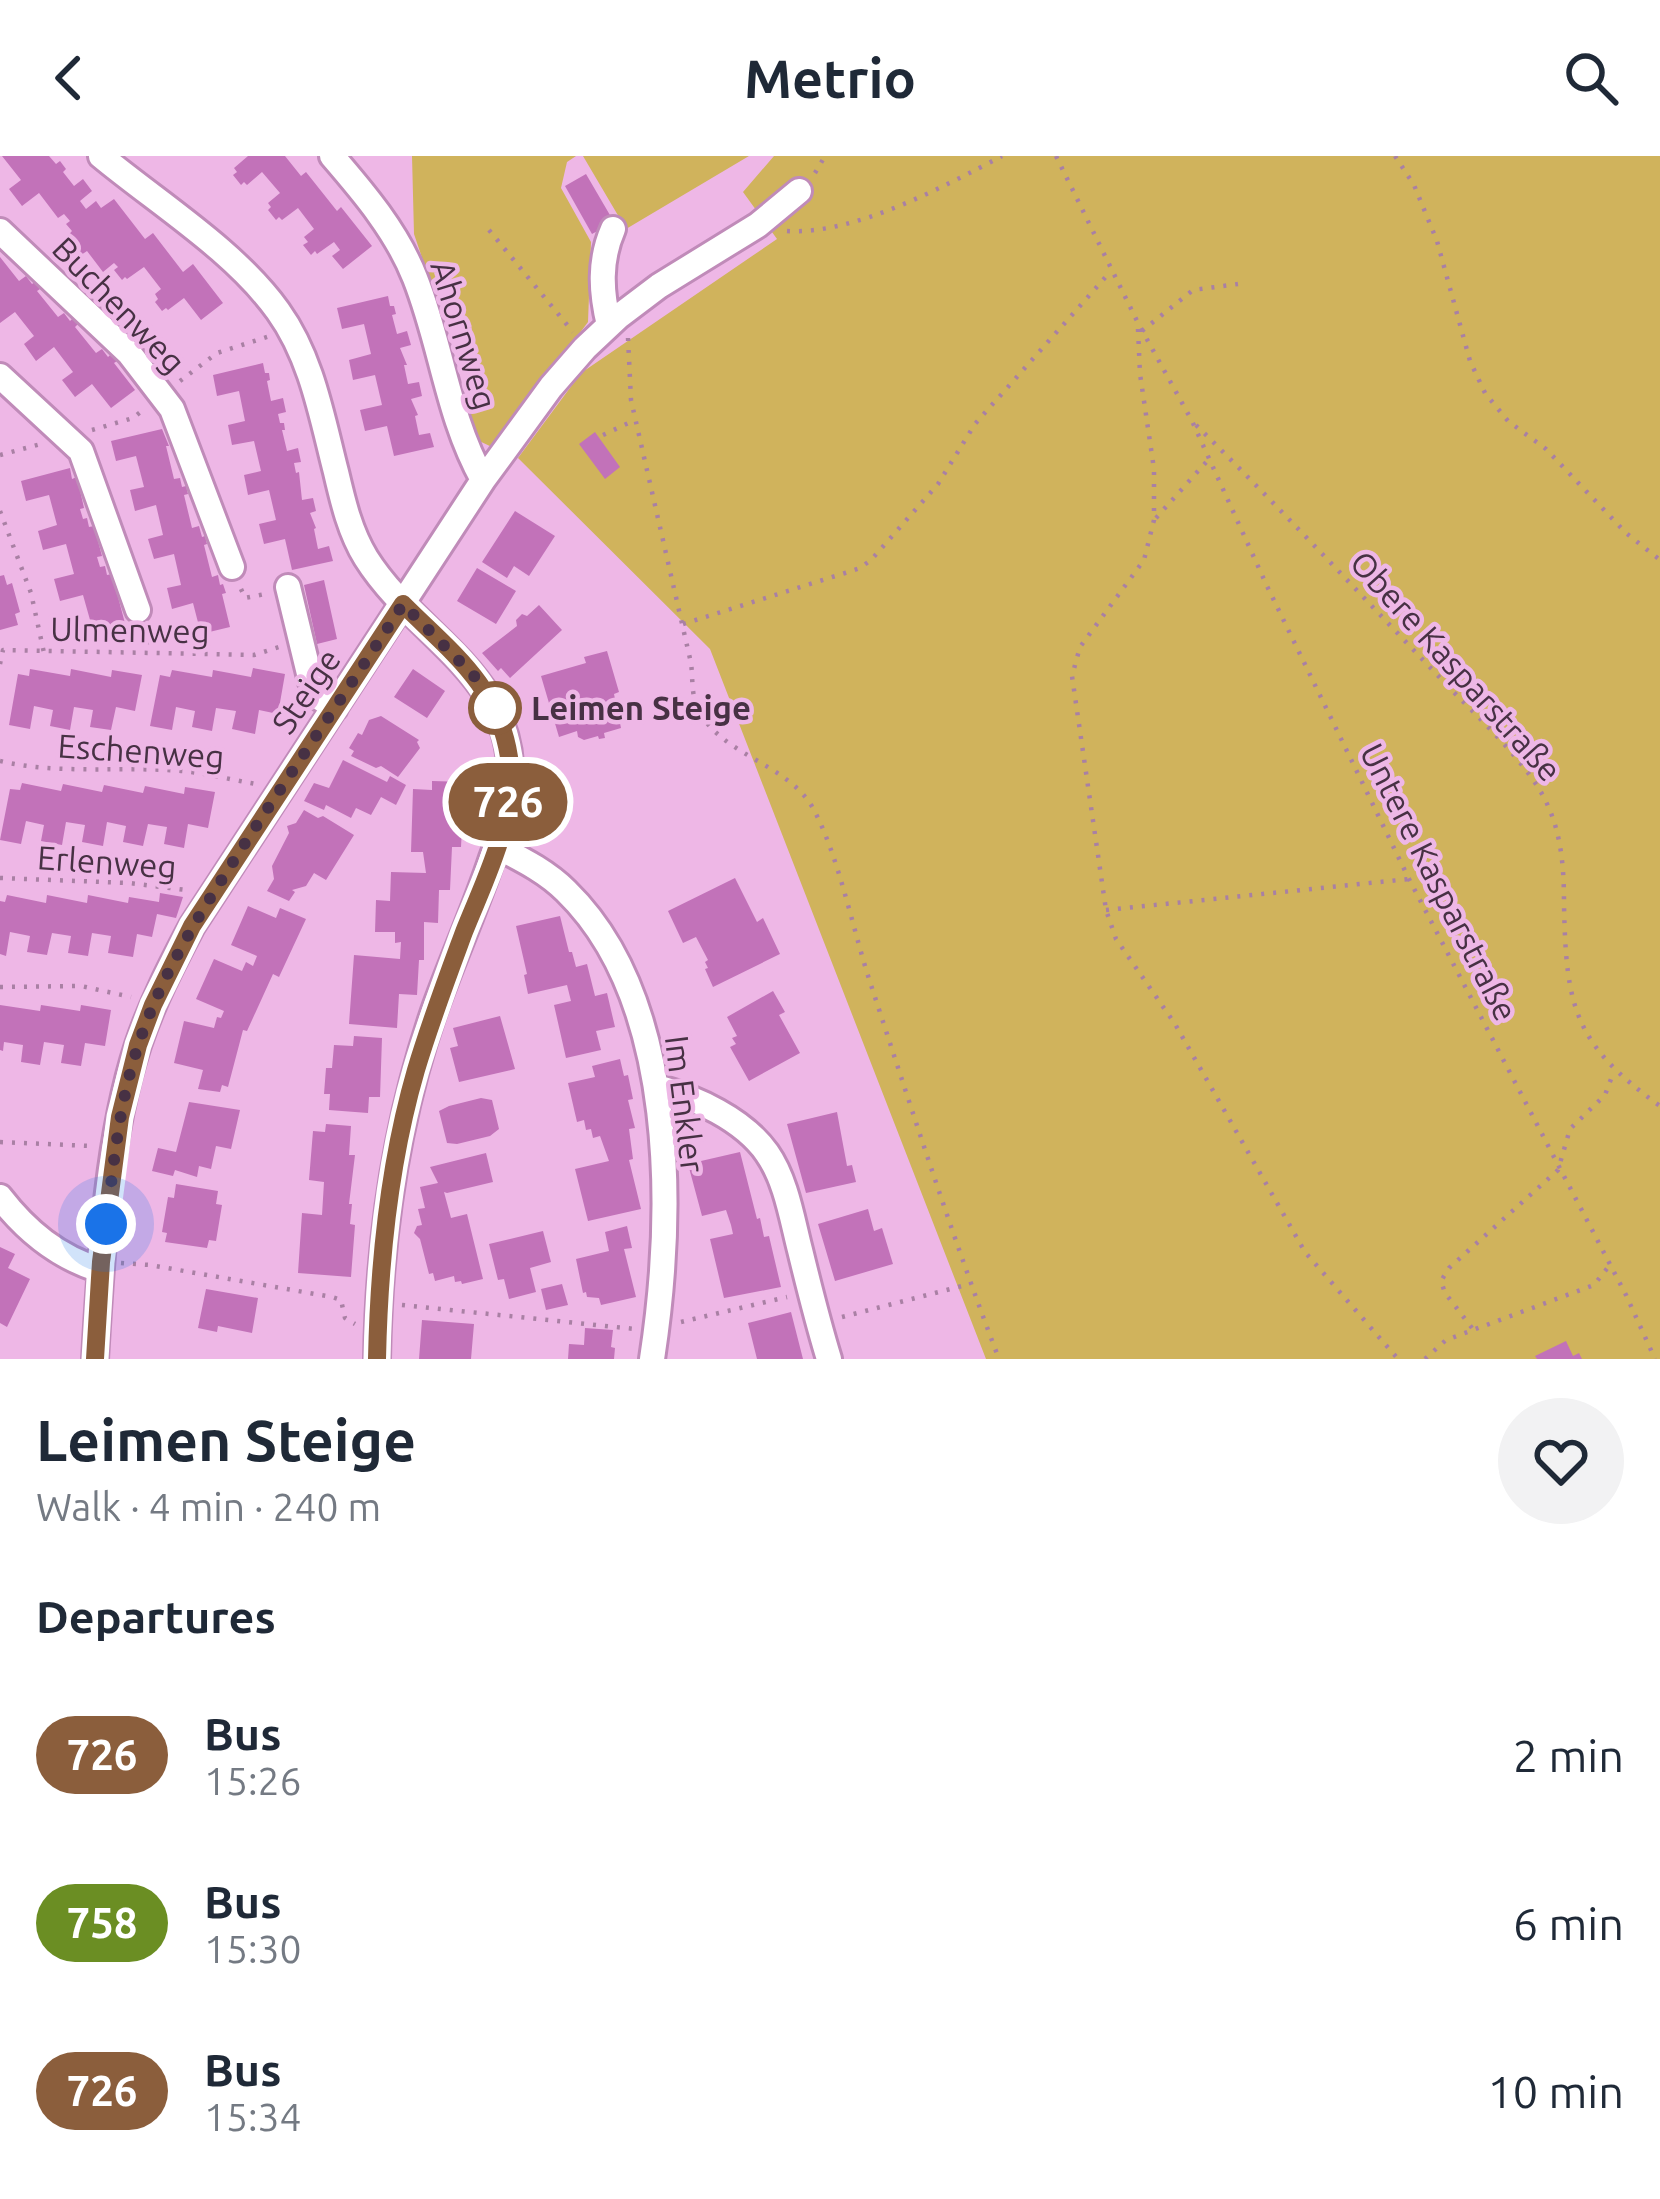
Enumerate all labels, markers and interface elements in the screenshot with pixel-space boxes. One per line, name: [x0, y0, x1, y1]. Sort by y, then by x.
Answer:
icon: back: [36, 45, 102, 111]
icon: search: [1558, 45, 1624, 111]
text: Metrio: [744, 48, 916, 108]
street label: Buchenweg: [46, 229, 193, 380]
street label: Ahornweg: [424, 256, 505, 414]
street label: Obere Kasparstraße: [1343, 543, 1569, 788]
street label: Ulmenweg: [50, 610, 210, 649]
street label: Steige: [264, 642, 347, 740]
marker: Leimen Steige: [470, 683, 520, 733]
place label: Leimen Steige: [531, 689, 751, 726]
street label: Eschenweg: [57, 726, 226, 775]
street label: Untere Kasparstraße: [1354, 737, 1525, 1026]
line badge: 726: [439, 763, 577, 841]
text: 726: [472, 778, 544, 825]
street label: Erlenweg: [36, 838, 178, 885]
street label: Im Enkler: [659, 1033, 712, 1175]
your location: [76, 1194, 136, 1254]
button: heart: [1498, 1398, 1624, 1524]
text: Leimen Steige: [36, 1408, 416, 1472]
text: Walk · 4 min · 240 m: [36, 1485, 381, 1528]
text: Departures: [36, 1591, 276, 1642]
text: Bus: [204, 1708, 281, 1759]
text: 2 min: [1513, 1730, 1624, 1781]
text: 726: [66, 1731, 138, 1778]
text: 15:26: [204, 1759, 302, 1802]
text: Bus: [204, 1876, 281, 1927]
text: 6 min: [1513, 1898, 1624, 1949]
text: 758: [66, 1899, 138, 1946]
text: 15:30: [204, 1927, 302, 1970]
text: Bus: [204, 2044, 281, 2095]
text: 10 min: [1487, 2066, 1624, 2117]
text: 726: [66, 2067, 138, 2114]
text: 15:34: [204, 2095, 302, 2138]

